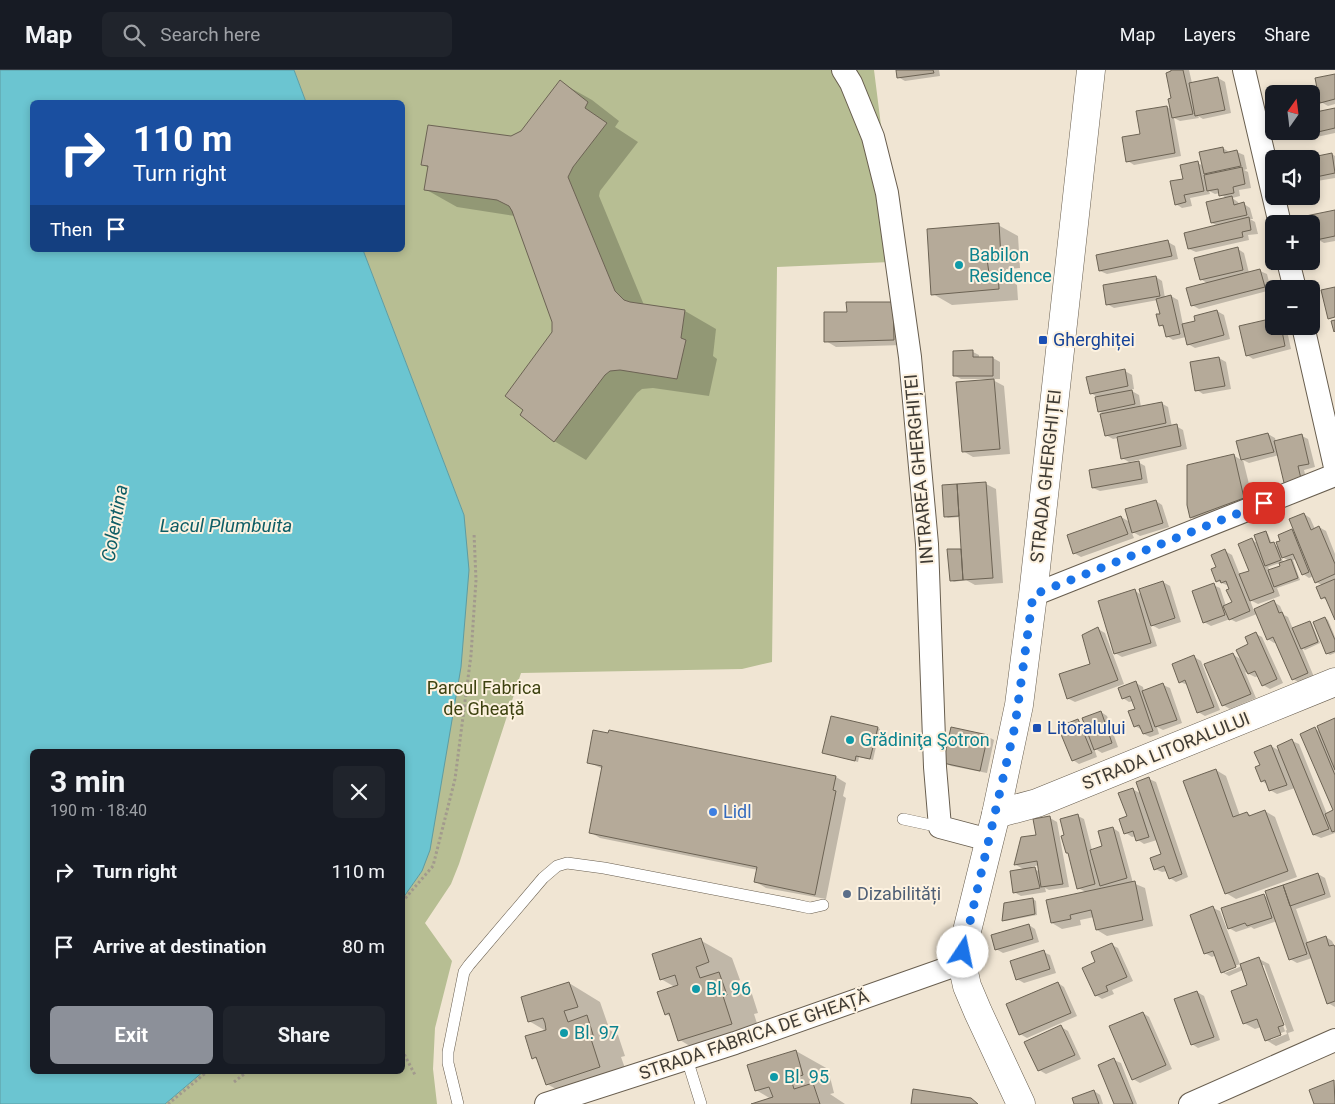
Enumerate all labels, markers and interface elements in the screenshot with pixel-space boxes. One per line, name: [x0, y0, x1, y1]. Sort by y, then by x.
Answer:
search box: [102, 12, 452, 57]
text: Map: [25, 21, 72, 49]
icon: search: [120, 21, 148, 49]
text: Search here: [160, 23, 260, 46]
text: Map: [1120, 24, 1155, 45]
text: Layers: [1183, 24, 1236, 45]
text: Share: [1264, 24, 1310, 45]
north arrow: [1265, 85, 1320, 140]
map controls: [1265, 85, 1320, 335]
text: 110 m: [133, 119, 232, 160]
icon: right: [50, 120, 115, 185]
button: sound: [1265, 150, 1320, 205]
text: Turn right: [133, 161, 227, 186]
icon: arrive: [102, 215, 130, 243]
button: +: [1265, 215, 1320, 270]
text: Then: [50, 218, 92, 241]
place label: Babilon Residence: [969, 244, 1052, 286]
marker: Babilon Residence: [953, 259, 965, 271]
button: −: [1265, 280, 1320, 335]
place label: Gherghiței: [1053, 329, 1135, 351]
marker: Gherghiței: [1037, 334, 1049, 346]
street label: INTRAREA GHERGHIȚEI: [900, 373, 938, 565]
street label: STRADA GHERGHIȚEI: [1026, 388, 1066, 564]
pin: [1243, 482, 1285, 524]
water label: Colentina: [96, 483, 133, 563]
icon: arrive: [1250, 489, 1278, 517]
water label: Lacul Plumbuita: [160, 514, 292, 537]
park label: Parcul Fabrica de Gheață: [427, 677, 541, 720]
street label: STRADA LITORALULUI: [1079, 707, 1253, 794]
place label: Litoralului: [1047, 717, 1126, 738]
marker: Litoralului: [1031, 722, 1043, 734]
place label: Grădiniţa Şotron: [860, 729, 990, 750]
marker: Grădiniţa Şotron: [844, 734, 856, 746]
text: 3 min: [50, 764, 125, 799]
button: close: [333, 766, 385, 818]
text: 190 m · 18:40: [50, 801, 147, 820]
place label: Lidl: [723, 801, 752, 822]
marker: Lidl: [707, 806, 719, 818]
icon: right: [50, 858, 78, 886]
text: Turn right: [93, 860, 177, 883]
text: 110 m: [332, 860, 385, 883]
place label: Dizabilități: [857, 883, 941, 905]
marker: Dizabilități: [841, 888, 853, 900]
position arrow: [936, 925, 988, 977]
icon: arrive: [50, 933, 78, 961]
text: Arrive at destination: [93, 935, 266, 958]
text: 80 m: [342, 935, 385, 958]
place label: Bl. 96: [706, 978, 751, 999]
marker: Bl. 96: [690, 983, 702, 995]
street label: STRADA FABRICA DE GHEAȚĂ: [636, 985, 872, 1085]
button: Exit: [50, 1006, 213, 1064]
button: Share: [223, 1006, 385, 1064]
place label: Bl. 97: [574, 1022, 619, 1043]
marker: Bl. 97: [558, 1027, 570, 1039]
place label: Bl. 95: [784, 1066, 829, 1087]
marker: Bl. 95: [768, 1071, 780, 1083]

